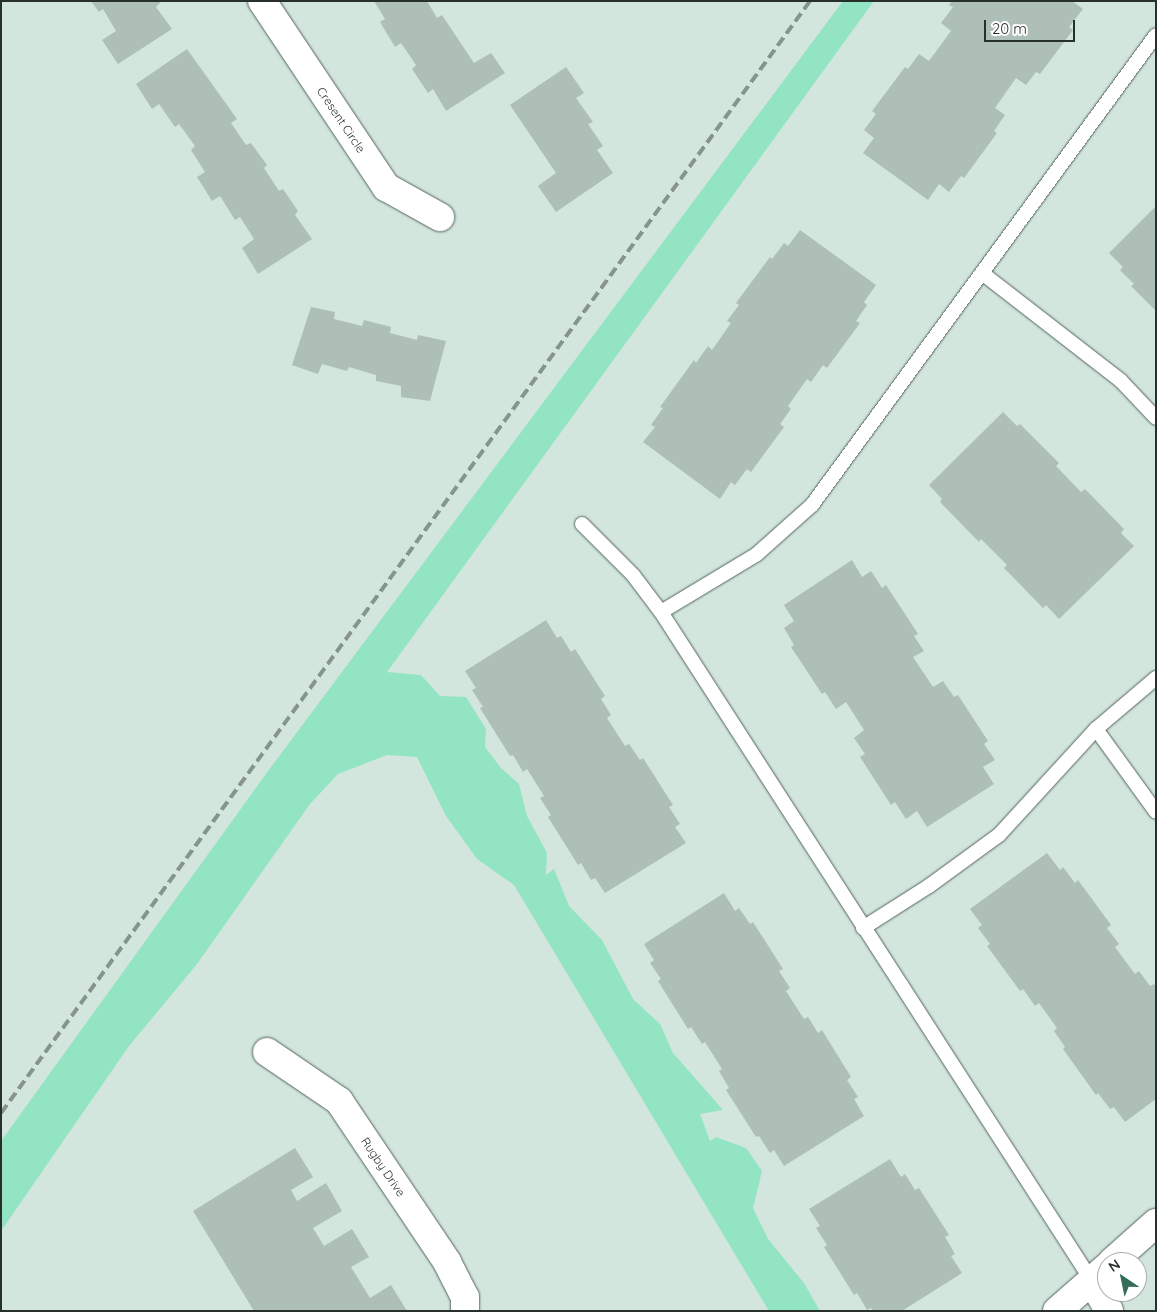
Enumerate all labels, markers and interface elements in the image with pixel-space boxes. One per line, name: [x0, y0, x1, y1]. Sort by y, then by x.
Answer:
scale bar: [987, 10, 1078, 42]
text: 20 m: [992, 19, 1027, 38]
street label: Cresent Circle: [314, 84, 368, 156]
street label: Rugby Drive: [358, 1135, 408, 1199]
north arrow: [1097, 1252, 1147, 1302]
text: N: [1105, 1255, 1123, 1276]

